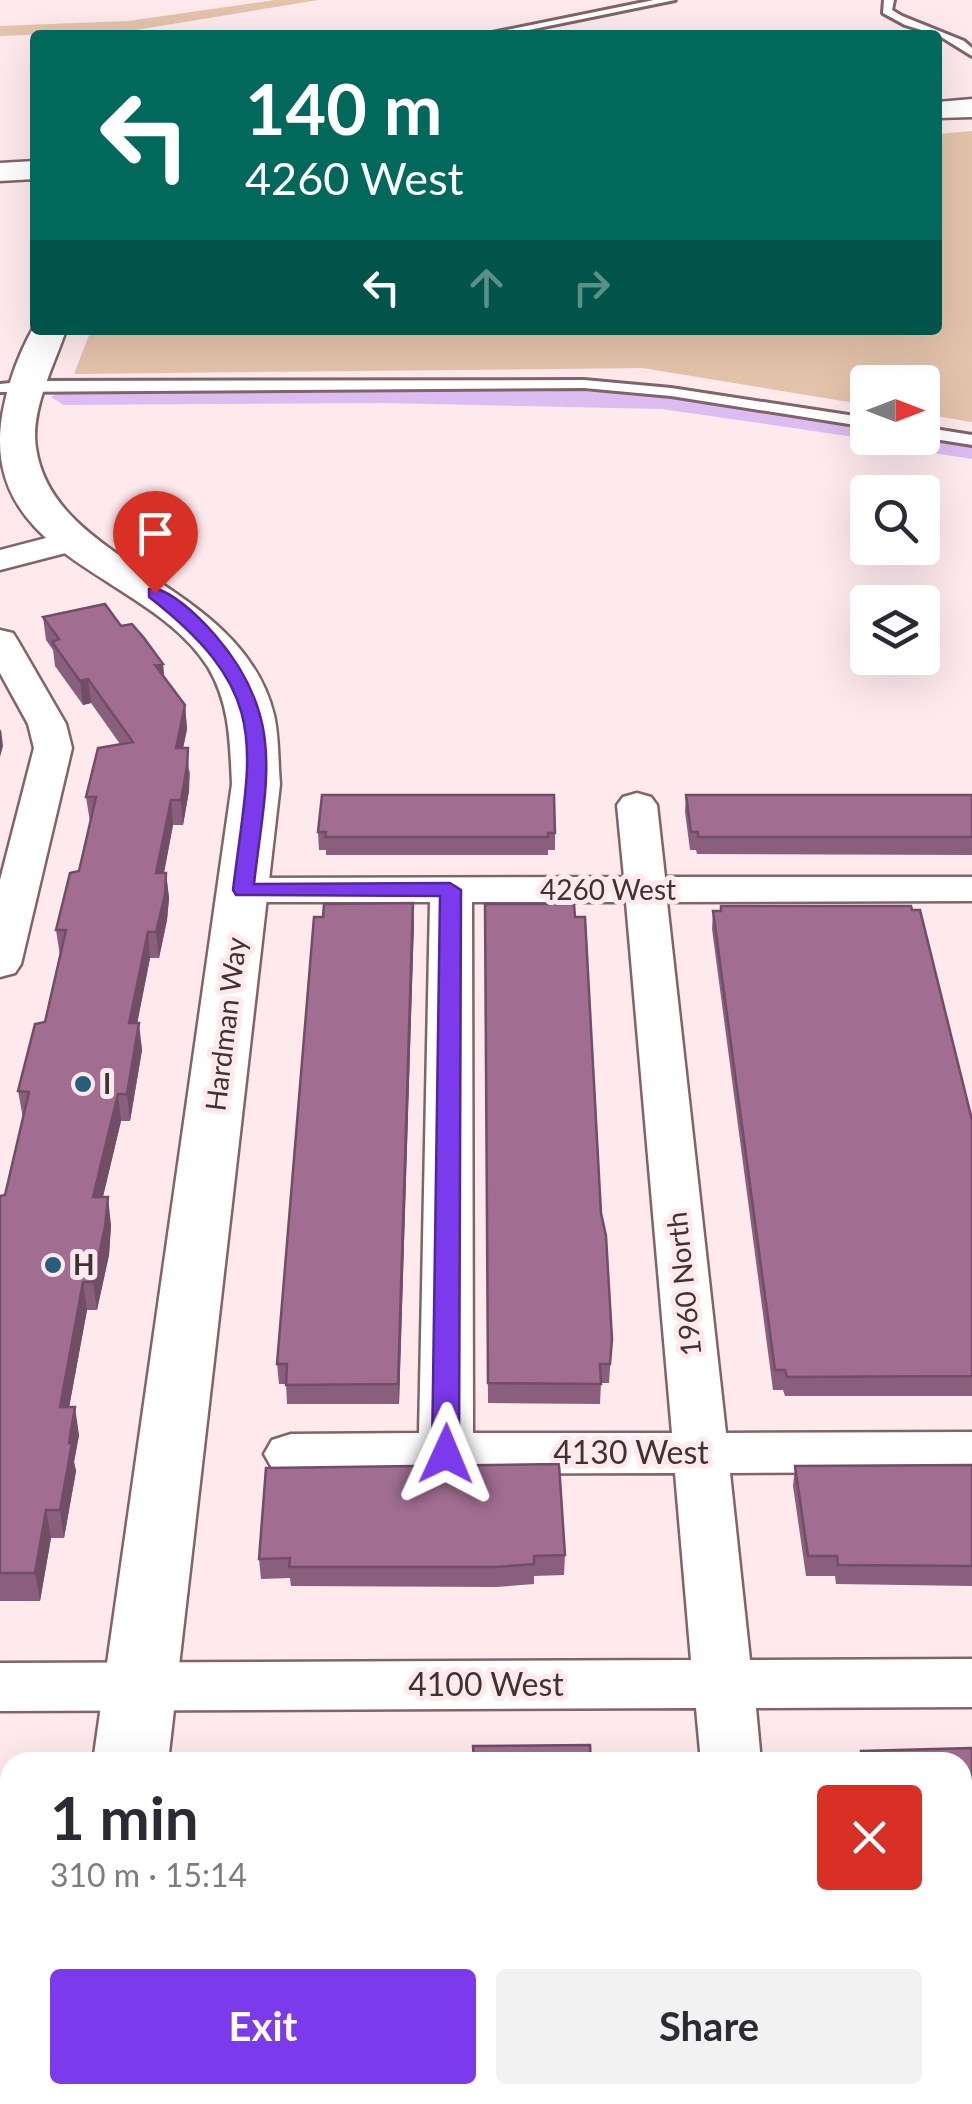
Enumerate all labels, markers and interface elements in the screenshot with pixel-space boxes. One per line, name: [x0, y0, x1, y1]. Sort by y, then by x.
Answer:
text: 140 m: [245, 66, 442, 150]
icon: left: [80, 70, 210, 200]
text: 4260 West: [245, 151, 464, 205]
icon: left: [354, 260, 409, 315]
icon: ahead: [459, 260, 514, 315]
icon: right: [564, 260, 619, 315]
north arrow: [850, 365, 940, 455]
map controls: [850, 365, 940, 675]
button: search: [850, 475, 940, 565]
pin: [113, 491, 198, 594]
icon: arrive: [128, 506, 183, 561]
button: layers: [850, 585, 940, 675]
street label: 4260 West: [540, 872, 676, 906]
street label: Hardman Way: [197, 934, 253, 1113]
place label: I: [103, 1066, 111, 1100]
marker: I: [72, 1073, 94, 1095]
street label: 1960 North: [659, 1210, 707, 1358]
place label: H: [73, 1247, 95, 1281]
marker: H: [42, 1254, 64, 1276]
position arrow: [394, 1402, 498, 1506]
street label: 4130 West: [553, 1432, 709, 1471]
street label: 4100 West: [408, 1664, 564, 1703]
text: 1 min: [50, 1781, 199, 1853]
button: close: [817, 1785, 922, 1890]
text: 310 m · 15:14: [50, 1855, 247, 1894]
button: Exit: [50, 1969, 476, 2084]
button: Share: [496, 1969, 922, 2084]

